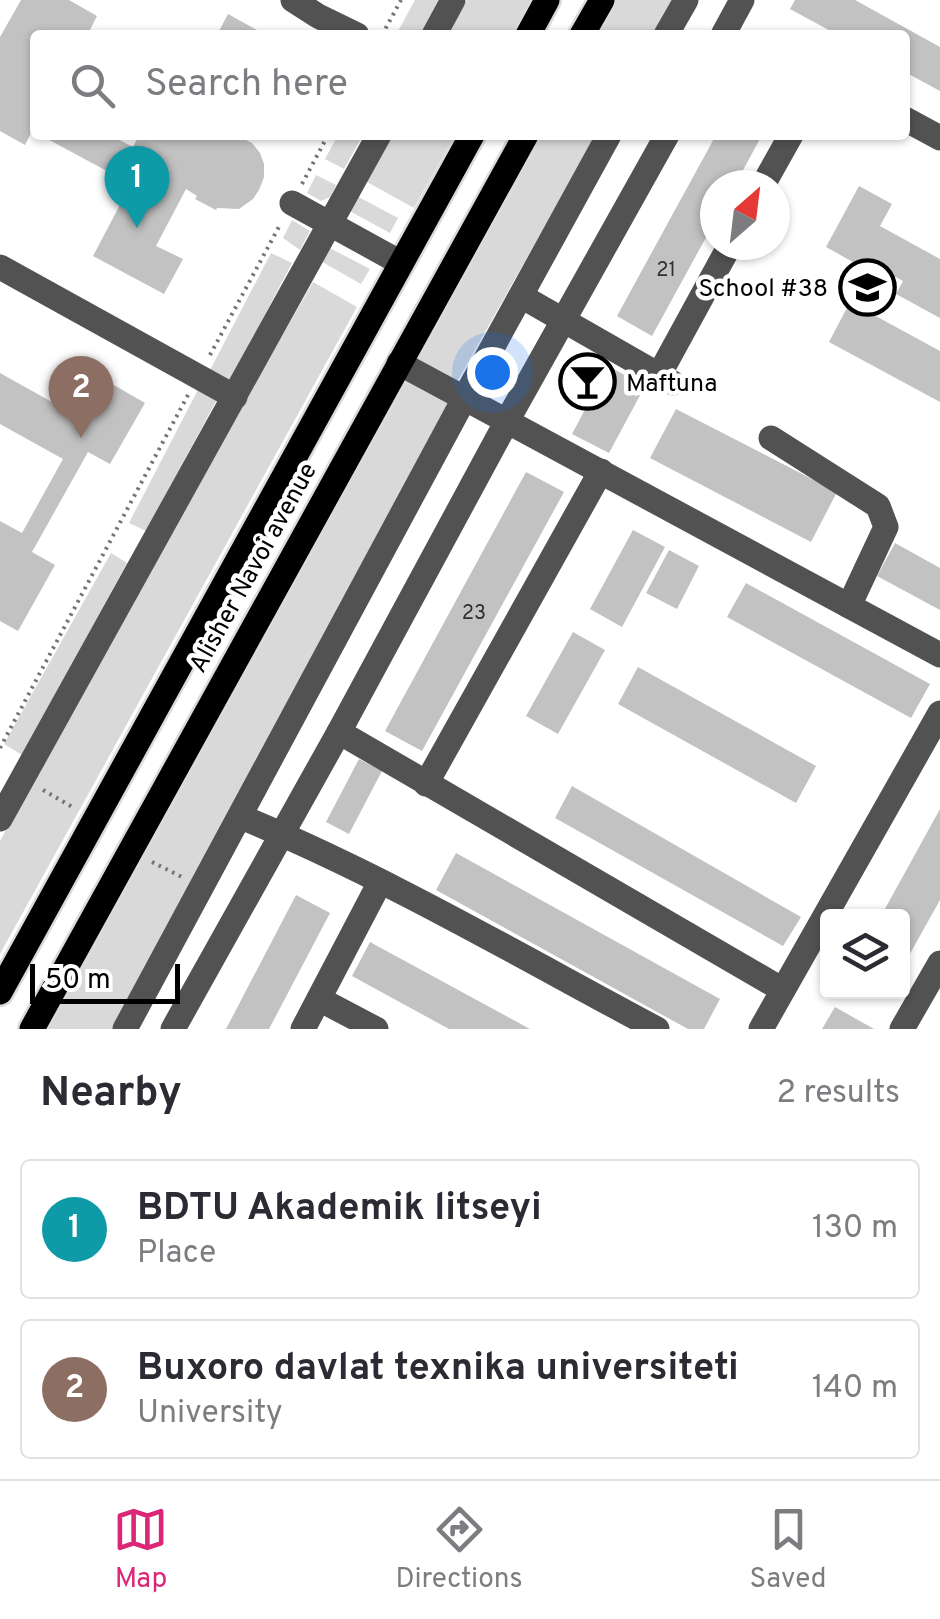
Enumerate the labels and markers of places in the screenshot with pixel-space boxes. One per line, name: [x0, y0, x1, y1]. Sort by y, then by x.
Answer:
pin: 1: [104, 146, 170, 228]
school or university icon: School #38: [837, 257, 897, 317]
place label: School #38: [698, 274, 828, 306]
bar icon: Maftuna: [557, 352, 617, 412]
pin: 2: [48, 356, 114, 438]
place label: Maftuna: [626, 369, 717, 401]

